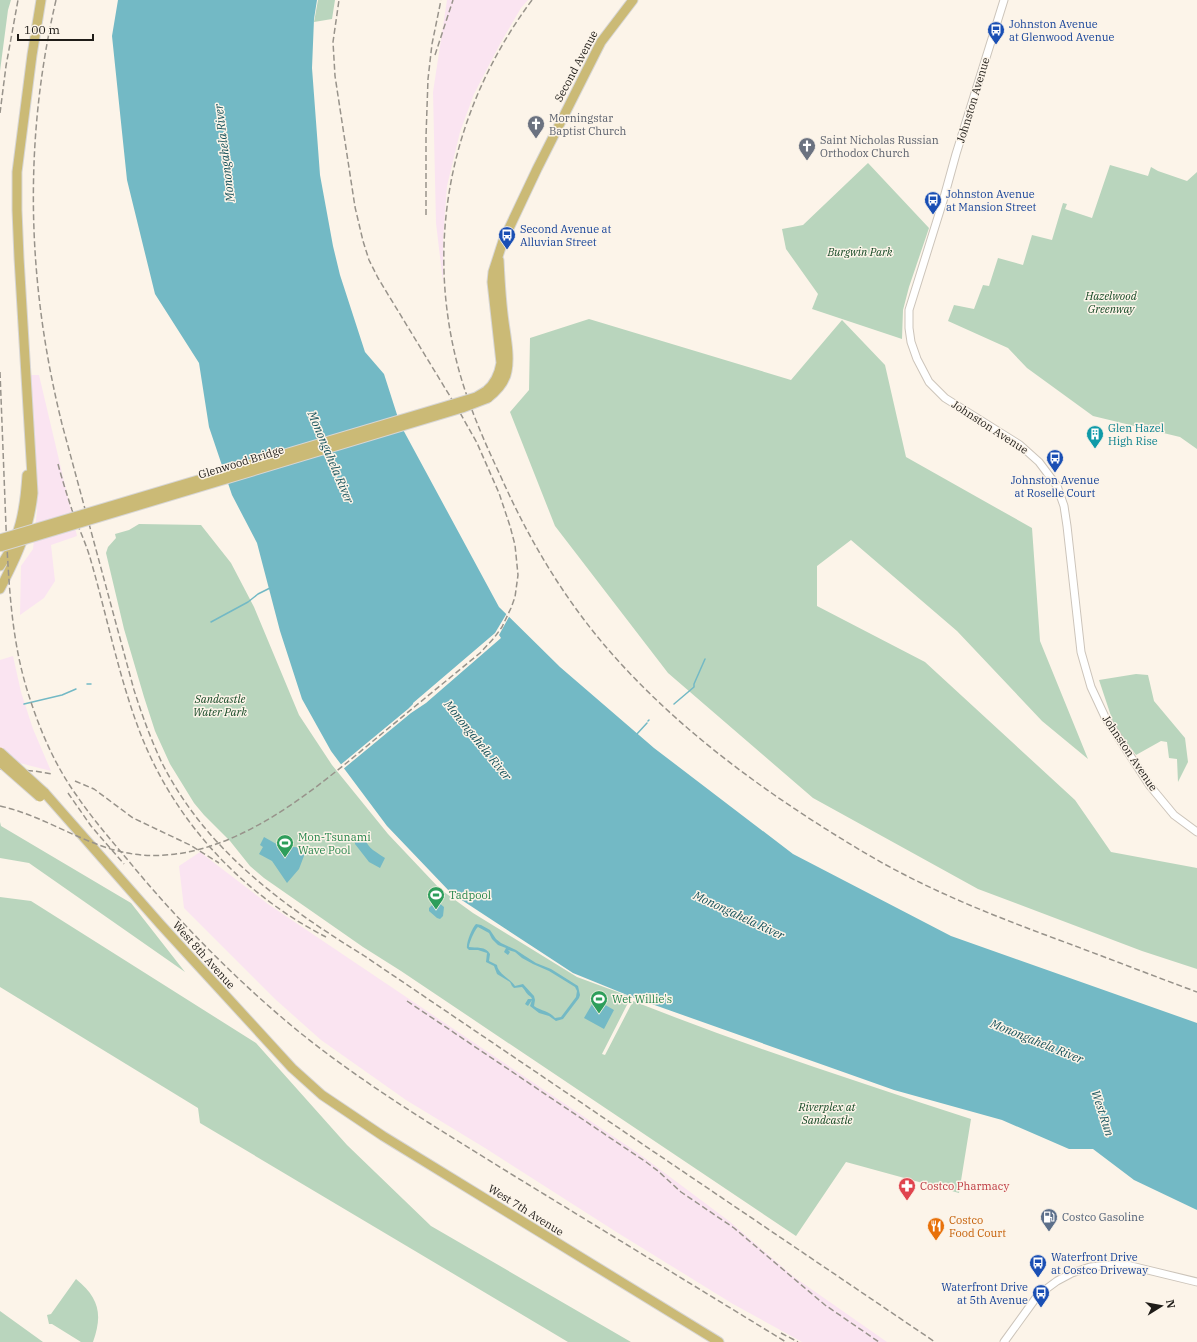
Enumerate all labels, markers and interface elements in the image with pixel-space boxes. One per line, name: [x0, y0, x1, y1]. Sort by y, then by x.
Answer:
scale bar: [18, 16, 93, 42]
place label: Johnston Avenue at Glenwood Avenue: [1009, 17, 1114, 44]
bus stop icon: Johnston Avenue at Glenwood Avenue: [986, 20, 1006, 45]
text: 100 m: [24, 22, 60, 37]
street label: Second Avenue: [551, 28, 601, 104]
street label: Johnston Avenue: [953, 55, 993, 144]
water label: Monongahela River: [210, 102, 238, 204]
place label: Morningstar Baptist Church: [549, 111, 627, 138]
church icon: Morningstar Baptist Church: [526, 114, 546, 139]
place label: Saint Nicholas Russian Orthodox Church: [820, 133, 939, 160]
church icon: Saint Nicholas Russian Orthodox Church: [797, 136, 817, 161]
place label: Johnston Avenue at Mansion Street: [946, 187, 1037, 214]
bus stop icon: Johnston Avenue at Mansion Street: [923, 190, 943, 215]
place label: Second Avenue at Alluvian Street: [520, 222, 612, 249]
bus stop icon: Second Avenue at Alluvian Street: [497, 225, 517, 250]
park label: Burgwin Park: [826, 245, 893, 259]
park label: Hazelwood Greenway: [1084, 289, 1138, 316]
street label: Johnston Avenue: [949, 397, 1031, 457]
water label: Monongahela River: [304, 408, 357, 506]
place label: Glen Hazel High Rise: [1108, 421, 1164, 448]
building icon: Glen Hazel High Rise: [1085, 424, 1105, 449]
street label: Glenwood Bridge: [197, 442, 286, 482]
bus stop icon: Johnston Avenue at Roselle Court: [1045, 448, 1065, 473]
place label: Johnston Avenue at Roselle Court: [1011, 473, 1099, 500]
park label: Sandcastle Water Park: [193, 692, 247, 719]
water label: Monongahela River: [440, 696, 515, 784]
street label: Johnston Avenue: [1099, 712, 1161, 794]
place label: Mon-Tsunami Wave Pool: [298, 830, 371, 857]
sports icon: Mon-Tsunami Wave Pool: [275, 833, 295, 858]
sports icon: Tadpool: [426, 885, 446, 910]
water label: Monongahela River: [690, 887, 788, 943]
place label: Tadpool: [449, 888, 491, 902]
street label: West 8th Avenue: [170, 918, 238, 992]
sports icon: Wet Willie's: [589, 989, 609, 1014]
place label: Wet Willie's: [612, 992, 672, 1006]
water label: Monongahela River: [988, 1015, 1086, 1067]
water label: West Run: [1088, 1088, 1118, 1138]
park label: Riverplex at Sandcastle: [798, 1100, 857, 1127]
pharmacy icon: Costco Pharmacy: [897, 1176, 917, 1201]
place label: Costco Pharmacy: [920, 1179, 1010, 1193]
street label: West 7th Avenue: [486, 1181, 566, 1239]
fuel station icon: Costco Gasoline: [1039, 1207, 1059, 1232]
place label: Costco Gasoline: [1062, 1210, 1144, 1224]
place label: Costco Food Court: [949, 1213, 1006, 1240]
restaurant icon: Costco Food Court: [926, 1216, 946, 1241]
place label: Waterfront Drive at Costco Driveway: [1051, 1250, 1148, 1277]
bus stop icon: Waterfront Drive at Costco Driveway: [1028, 1253, 1048, 1278]
place label: Waterfront Drive at 5th Avenue: [941, 1280, 1028, 1307]
bus stop icon: Waterfront Drive at 5th Avenue: [1031, 1283, 1051, 1308]
north arrow: [1141, 1286, 1181, 1326]
text: N: [1163, 1298, 1179, 1310]

